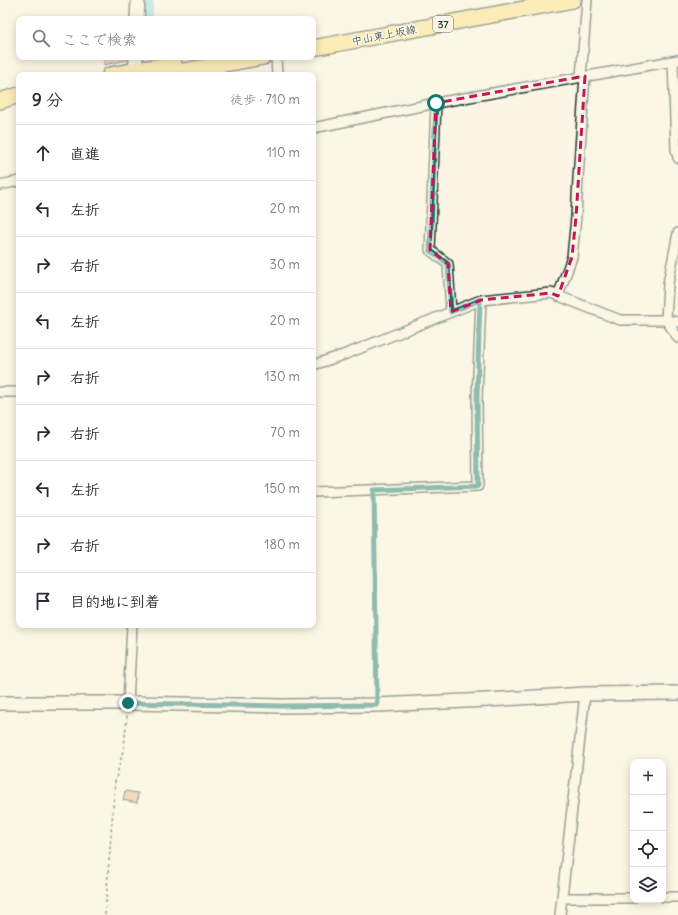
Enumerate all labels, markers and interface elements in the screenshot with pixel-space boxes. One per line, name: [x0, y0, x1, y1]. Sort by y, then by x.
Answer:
search box: [16, 16, 316, 60]
road number: 37: [433, 16, 453, 32]
street label: 中山東上坂線: [350, 22, 418, 48]
icon: search: [30, 27, 52, 49]
text: ここで検索: [62, 30, 137, 49]
text: 9 分: [32, 89, 63, 111]
text: 徒歩 · 710 m: [230, 91, 300, 108]
route start: [427, 94, 445, 112]
icon: ahead: [32, 142, 54, 164]
text: 直進: [70, 144, 100, 163]
text: 110 m: [267, 144, 300, 161]
icon: left: [32, 198, 54, 220]
text: 左折: [70, 200, 100, 219]
text: 20 m: [270, 200, 300, 217]
icon: right: [32, 254, 54, 276]
text: 右折: [70, 256, 100, 275]
text: 30 m: [270, 256, 300, 273]
icon: left: [32, 310, 54, 332]
text: 左折: [70, 312, 100, 331]
text: 20 m: [270, 312, 300, 329]
icon: right: [32, 366, 54, 388]
text: 右折: [70, 368, 100, 387]
text: 130 m: [264, 368, 300, 385]
icon: right: [32, 422, 54, 444]
text: 右折: [70, 424, 100, 443]
text: 70 m: [271, 424, 300, 441]
icon: left: [32, 478, 54, 500]
text: 左折: [70, 480, 100, 499]
text: 150 m: [264, 480, 300, 497]
icon: right: [32, 534, 54, 556]
text: 右折: [70, 536, 100, 555]
text: 180 m: [264, 536, 300, 553]
icon: arrive: [32, 590, 54, 612]
text: 目的地に到着: [70, 592, 160, 611]
route end: [119, 694, 137, 712]
map controls: [630, 759, 666, 903]
button: +: [630, 759, 666, 795]
button: −: [630, 795, 666, 831]
button: locate: [630, 831, 666, 867]
button: layers: [630, 867, 666, 903]

